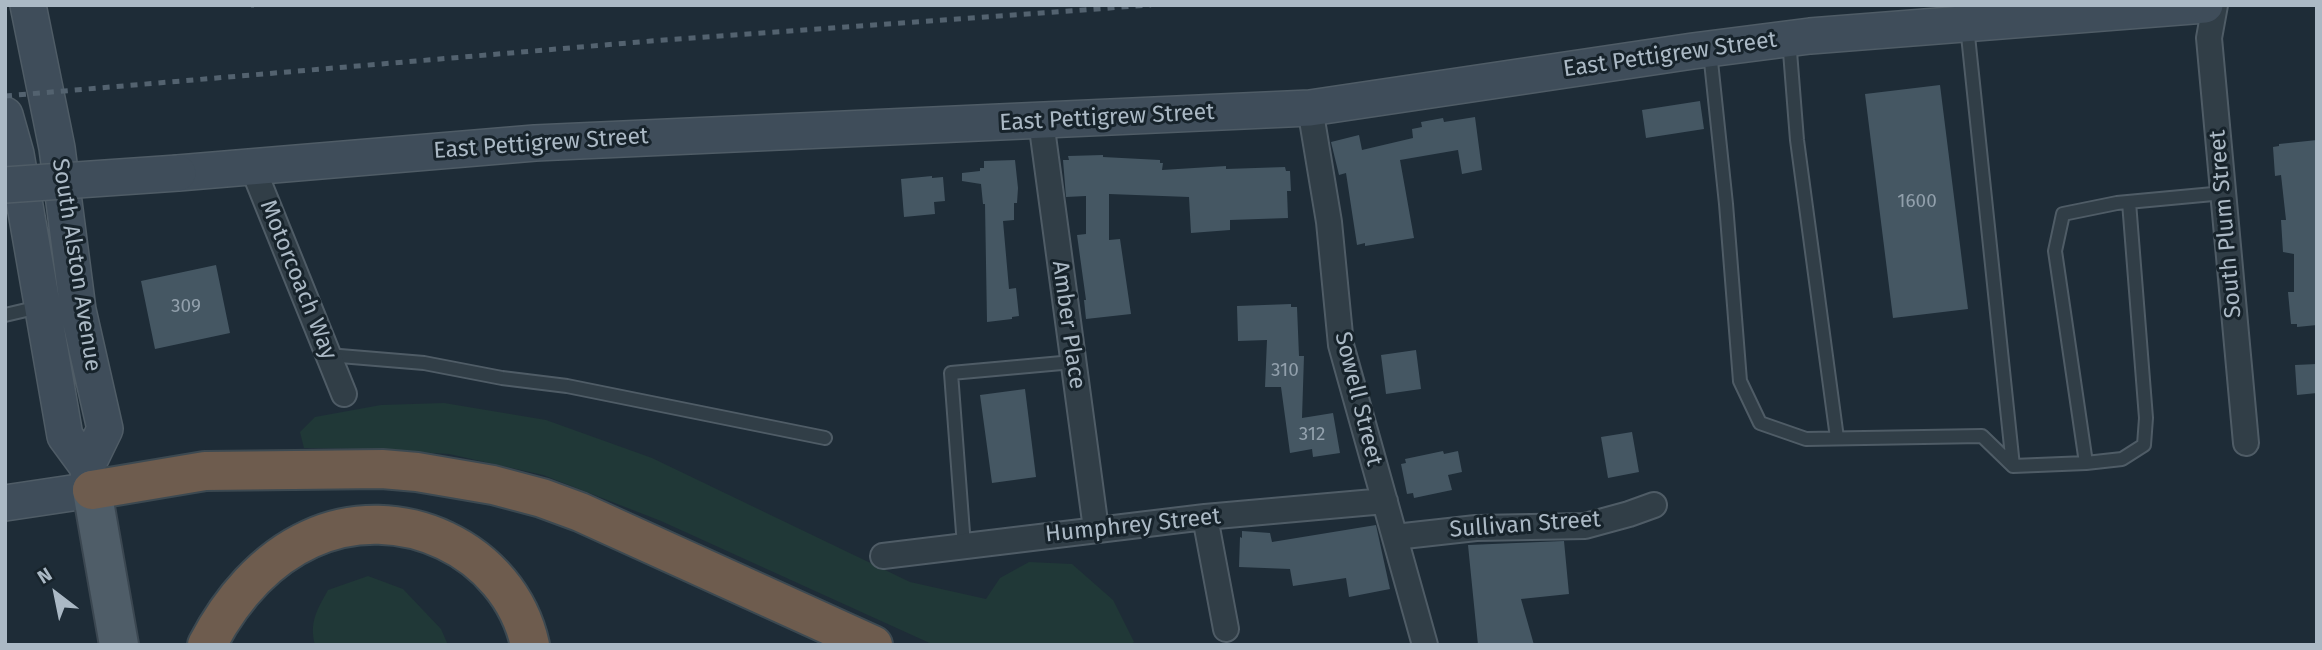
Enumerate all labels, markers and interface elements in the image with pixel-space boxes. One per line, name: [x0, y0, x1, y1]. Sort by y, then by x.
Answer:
street label: East Pettigrew Street: [1561, 26, 1779, 84]
street label: East Pettigrew Street: [999, 99, 1215, 137]
street label: East Pettigrew Street: [433, 123, 649, 165]
street label: South Plum Street: [2204, 129, 2248, 319]
street label: South Alston Avenue: [46, 157, 106, 373]
house number: 1600: [1897, 191, 1937, 213]
street label: Motorcoach Way: [253, 196, 343, 364]
street label: Amber Place: [1045, 259, 1091, 391]
house number: 309: [171, 296, 201, 318]
street label: Sowell Street: [1328, 329, 1388, 469]
house number: 310: [1271, 360, 1299, 382]
house number: 312: [1299, 424, 1325, 446]
street label: Humphrey Street: [1044, 503, 1222, 549]
street label: Sullivan Street: [1449, 506, 1601, 544]
north arrow: [21, 559, 91, 629]
text: N: [33, 563, 56, 589]

